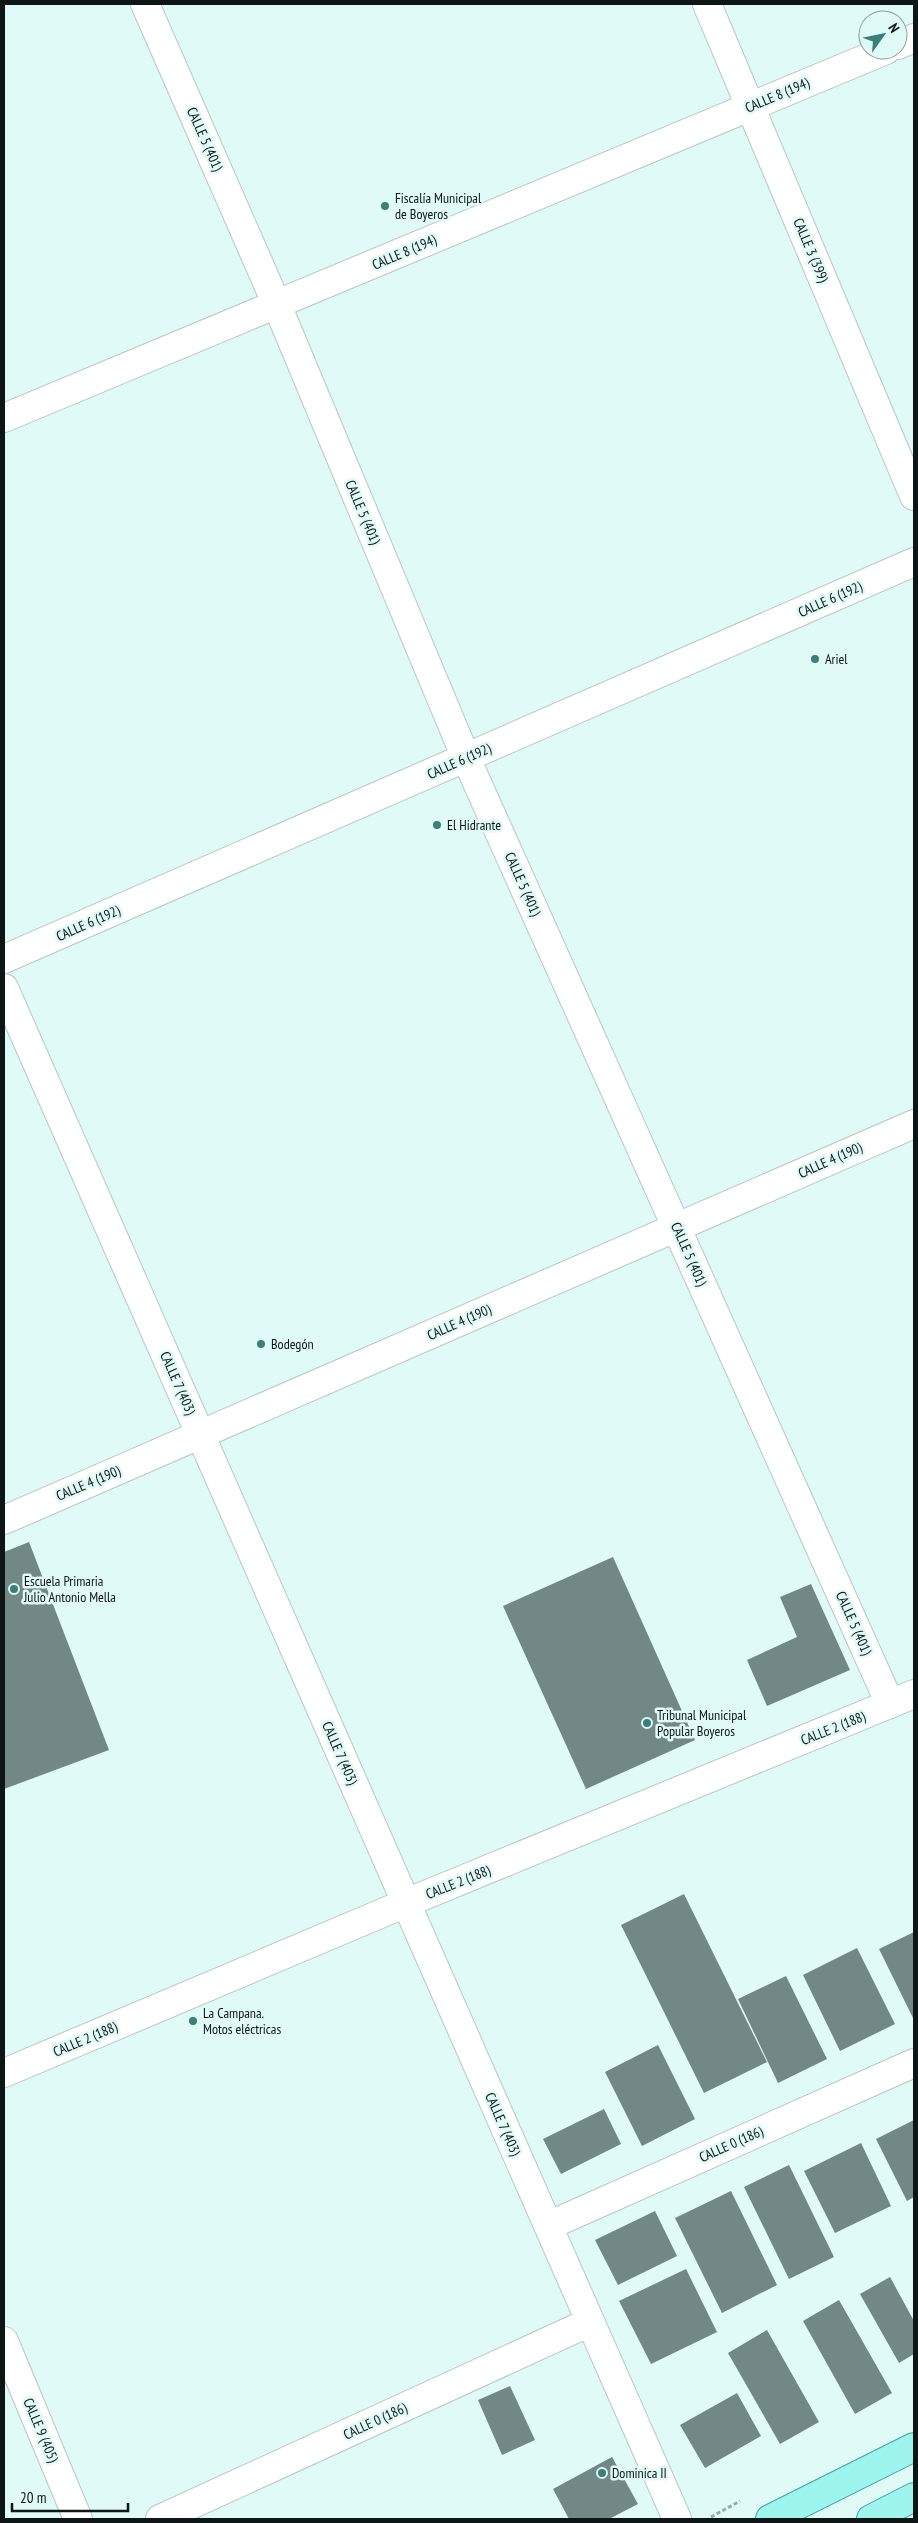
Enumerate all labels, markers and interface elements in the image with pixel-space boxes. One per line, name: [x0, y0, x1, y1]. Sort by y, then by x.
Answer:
north arrow: [858, 10, 908, 60]
text: N: [884, 20, 904, 36]
street label: CALLE 8 (194): [742, 73, 812, 117]
street label: CALLE 5 (401): [183, 104, 227, 174]
place label: Fiscalía Municipal de Boyeros: [395, 189, 482, 223]
marker: Fiscalía Municipal de Boyeros: [379, 200, 391, 212]
street label: CALLE 3 (399): [789, 215, 833, 285]
street label: CALLE 8 (194): [369, 230, 439, 274]
street label: CALLE 5 (401): [341, 477, 385, 547]
street label: CALLE 6 (192): [795, 577, 865, 621]
place label: Ariel: [825, 650, 848, 668]
marker: Ariel: [809, 653, 821, 665]
street label: CALLE 6 (192): [424, 739, 494, 783]
place label: El Hidrante: [447, 816, 501, 834]
marker: El Hidrante: [431, 819, 443, 831]
street label: CALLE 5 (401): [501, 849, 545, 919]
street label: CALLE 6 (192): [53, 901, 123, 945]
street label: CALLE 4 (190): [795, 1138, 865, 1182]
street label: CALLE 5 (401): [667, 1219, 711, 1289]
street label: CALLE 4 (190): [424, 1300, 494, 1344]
place label: Bodegón: [271, 1335, 314, 1353]
marker: Bodegón: [255, 1338, 267, 1350]
street label: CALLE 7 (403): [156, 1349, 200, 1418]
street label: CALLE 4 (190): [53, 1461, 123, 1505]
place label: Escuela Primaria Julio Antonio Mella: [23, 1572, 116, 1606]
marker: Escuela Primaria Julio Antonio Mella: [8, 1583, 20, 1595]
street label: CALLE 5 (401): [832, 1588, 876, 1658]
place label: Tribunal Municipal Popular Boyeros: [657, 1706, 747, 1740]
street label: CALLE 2 (188): [798, 1707, 869, 1749]
marker: Tribunal Municipal Popular Boyeros: [641, 1717, 653, 1729]
street label: CALLE 7 (403): [318, 1719, 362, 1788]
street label: CALLE 2 (188): [423, 1861, 494, 1903]
place label: La Campana. Motos eléctricas: [203, 2004, 281, 2038]
marker: La Campana. Motos eléctricas: [187, 2015, 199, 2027]
street label: CALLE 2 (188): [50, 2017, 120, 2061]
street label: CALLE 7 (403): [481, 2090, 525, 2159]
street label: CALLE 0 (186): [696, 2122, 766, 2166]
street label: CALLE 9 (405): [19, 2395, 63, 2465]
street label: CALLE 0 (186): [340, 2398, 410, 2444]
place label: Dominica II: [612, 2464, 667, 2482]
marker: Dominica II: [596, 2467, 608, 2479]
scale bar: [12, 2480, 129, 2512]
text: 20 m: [20, 2488, 46, 2507]

